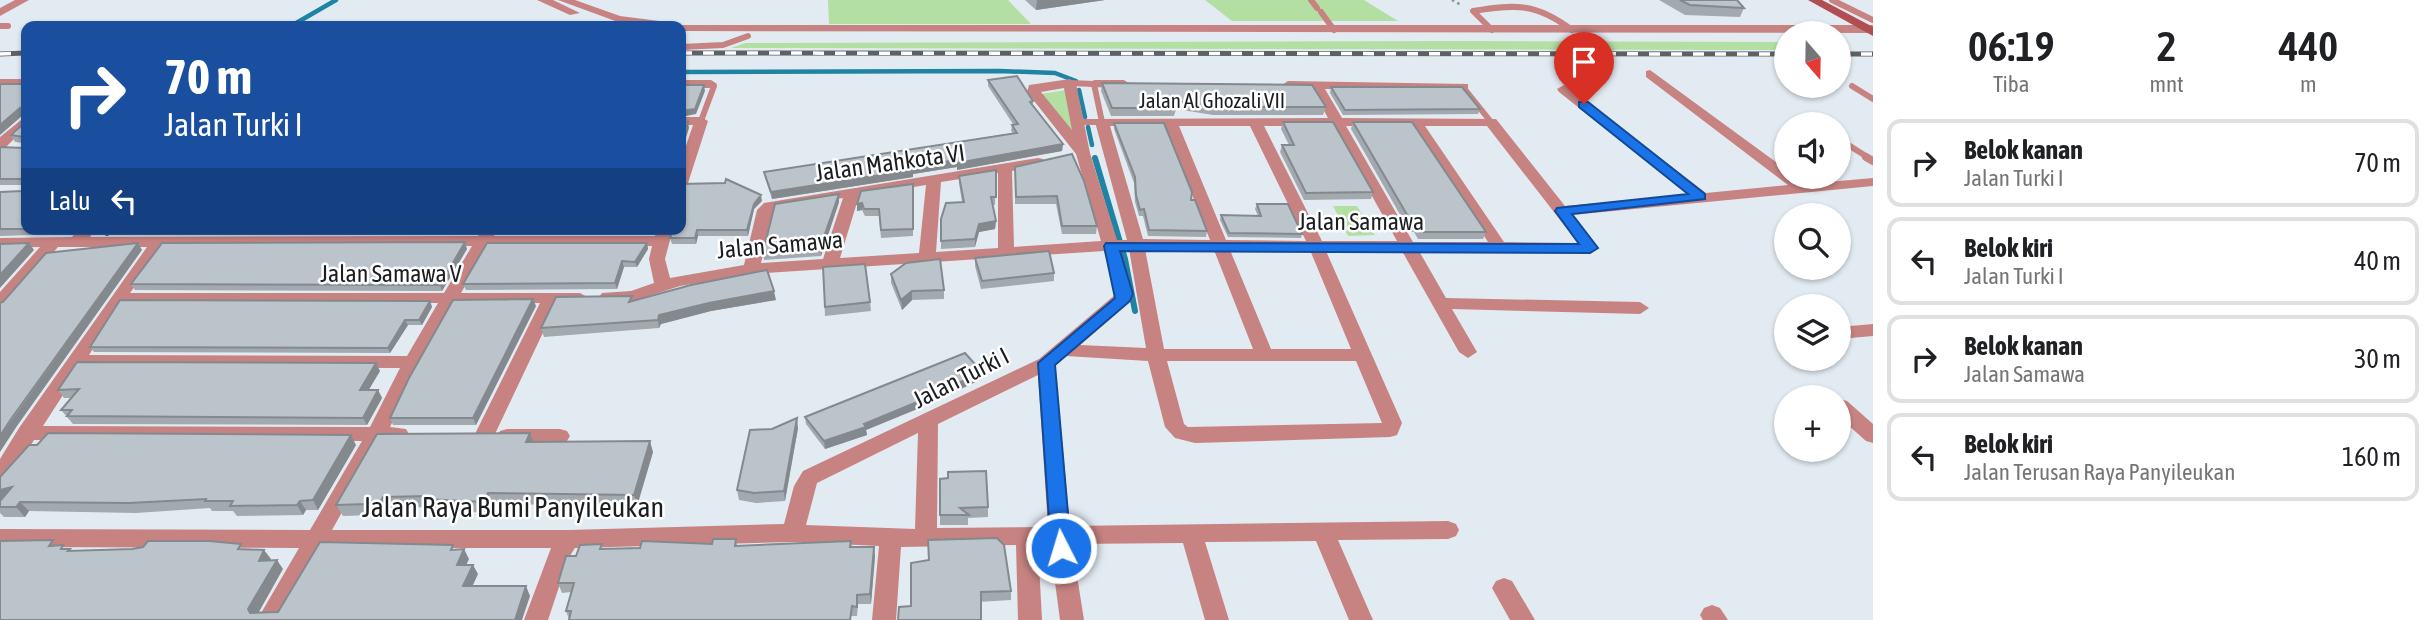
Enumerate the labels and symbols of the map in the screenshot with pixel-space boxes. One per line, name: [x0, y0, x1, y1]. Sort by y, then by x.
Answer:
north arrow: [1774, 21, 1852, 98]
pin: [1554, 32, 1614, 104]
street label: Jalan Al Ghozali VII: [1139, 88, 1285, 112]
street label: Jalan Mahkota VI: [813, 139, 966, 186]
street label: Jalan Samawa: [1298, 208, 1424, 235]
street label: Jalan Samawa: [716, 226, 844, 263]
street label: Jalan Samawa V: [320, 260, 462, 287]
street label: Jalan Turki I: [908, 342, 1013, 413]
street label: Jalan Raya Bumi Panyileukan: [362, 491, 664, 523]
position arrow: [1024, 511, 1098, 585]

